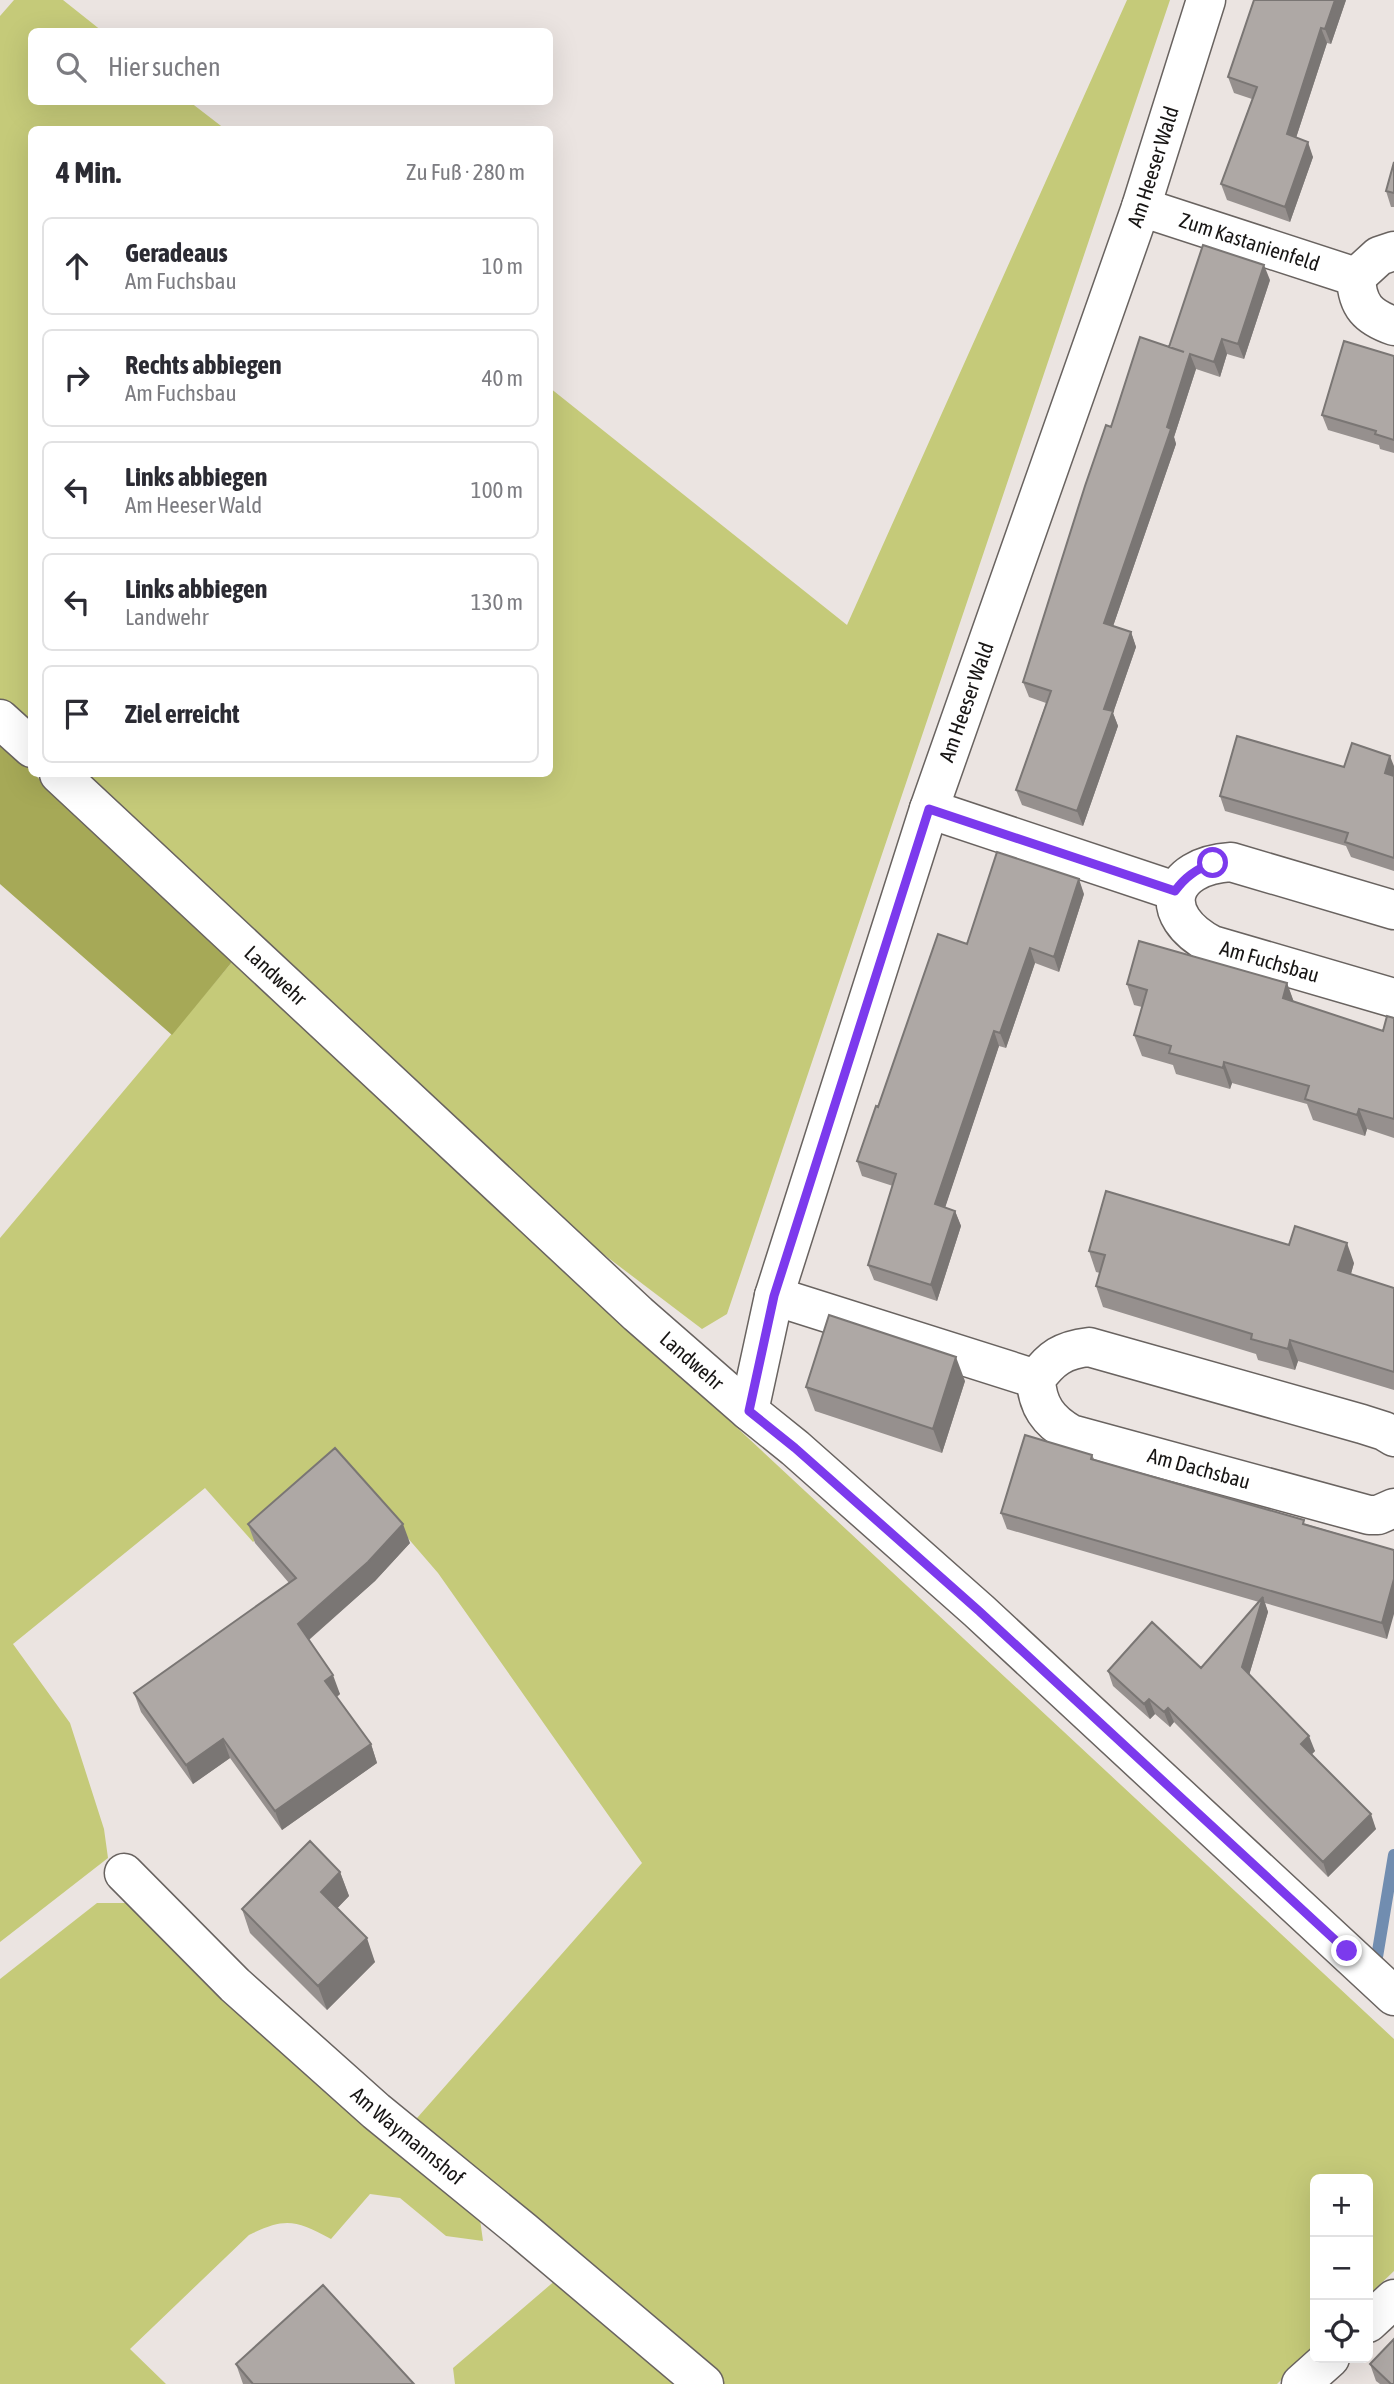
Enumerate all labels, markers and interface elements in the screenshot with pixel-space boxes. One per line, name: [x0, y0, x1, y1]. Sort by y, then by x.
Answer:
search box: [28, 28, 553, 105]
icon: search: [52, 48, 90, 86]
text: Hier suchen: [108, 52, 221, 82]
street label: Am Heeser Wald: [1122, 103, 1183, 230]
text: 4 Min.: [56, 155, 121, 189]
text: Zu Fuß · 280 m: [406, 159, 525, 185]
street label: Zum Kastanienfeld: [1177, 207, 1323, 275]
text: Geradeaus: [125, 238, 228, 268]
icon: ahead: [58, 247, 96, 285]
text: 10 m: [482, 253, 523, 279]
text: Am Fuchsbau: [125, 268, 237, 294]
text: Rechts abbiegen: [125, 350, 282, 380]
icon: right: [58, 359, 96, 397]
text: 40 m: [482, 365, 523, 391]
text: Am Fuchsbau: [125, 380, 237, 406]
text: Links abbiegen: [125, 462, 267, 492]
icon: left: [58, 471, 96, 509]
text: 100 m: [471, 477, 523, 503]
text: Am Heeser Wald: [125, 492, 262, 518]
text: Links abbiegen: [125, 574, 267, 604]
icon: left: [58, 583, 96, 621]
text: 130 m: [471, 589, 523, 615]
text: Landwehr: [125, 604, 209, 630]
street label: Am Heeser Wald: [934, 639, 998, 765]
icon: arrive: [58, 695, 96, 733]
text: Ziel erreicht: [125, 699, 240, 729]
route start: [1197, 847, 1228, 878]
street label: Am Fuchsbau: [1217, 935, 1322, 987]
street label: Landwehr: [240, 940, 313, 1011]
street label: Landwehr: [656, 1326, 730, 1395]
street label: Am Dachsbau: [1145, 1442, 1253, 1493]
route end: [1331, 1935, 1362, 1966]
street label: Am Waymannshof: [347, 2081, 470, 2189]
map controls: [1310, 2174, 1373, 2363]
button: +: [1310, 2174, 1373, 2237]
button: −: [1310, 2237, 1373, 2300]
button: locate: [1310, 2300, 1373, 2363]

